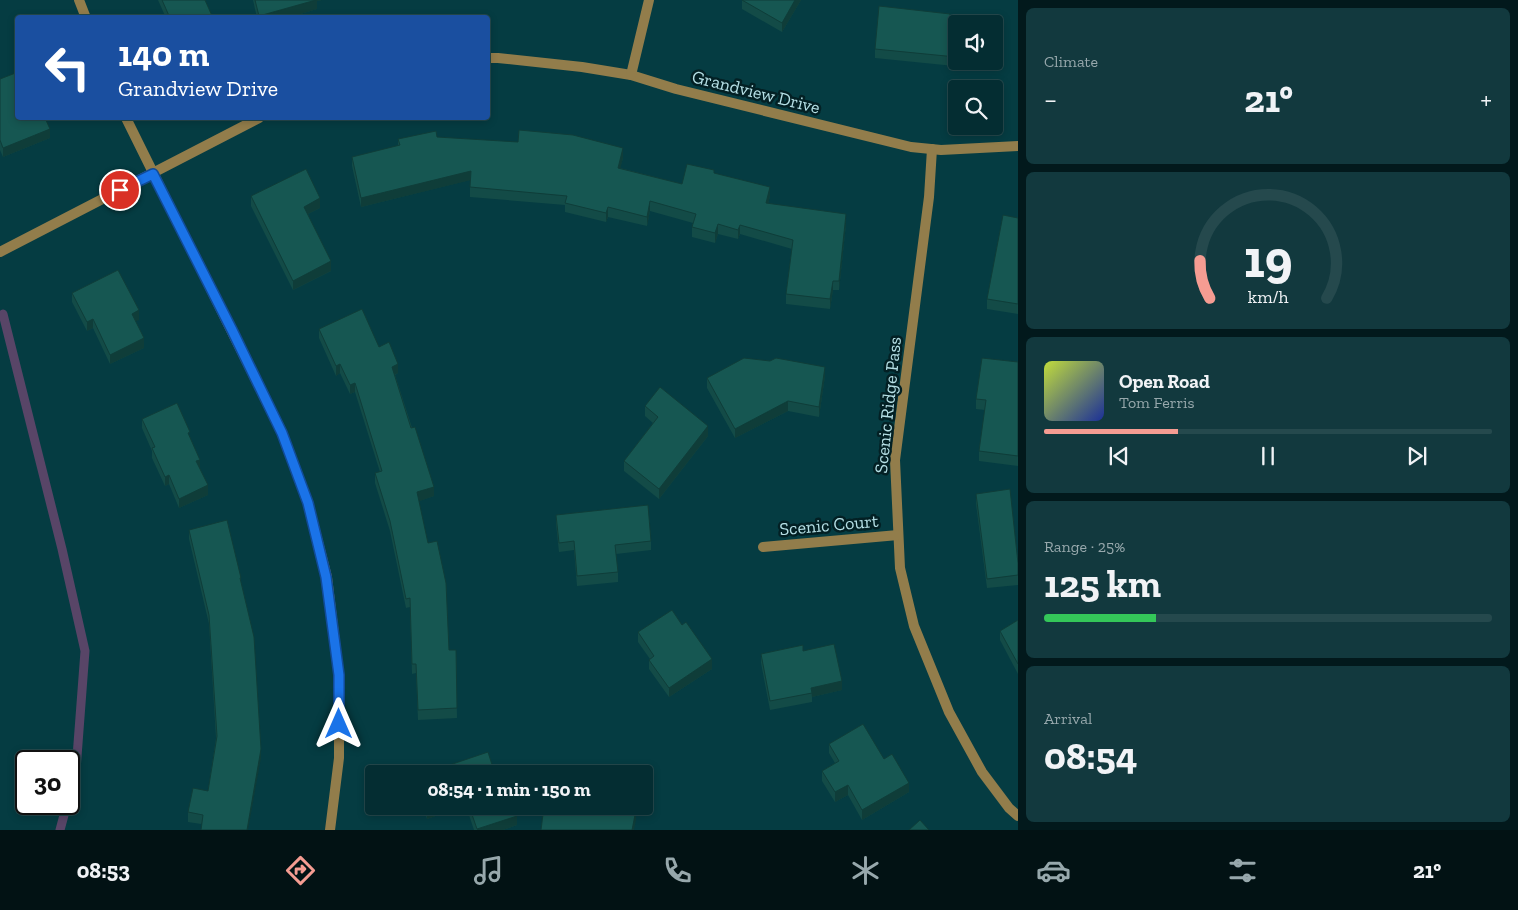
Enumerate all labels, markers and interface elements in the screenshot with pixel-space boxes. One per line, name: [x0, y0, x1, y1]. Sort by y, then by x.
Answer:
map controls: [948, 15, 1003, 135]
button: sound: [948, 15, 1003, 70]
text: 140 m: [118, 33, 209, 75]
icon: left: [35, 35, 100, 100]
text: Climate: [1044, 52, 1098, 71]
street label: Grandview Drive: [690, 65, 822, 119]
text: Grandview Drive: [118, 75, 278, 102]
text: 21°: [1244, 76, 1293, 122]
button: search: [948, 80, 1003, 135]
text: −: [1044, 83, 1057, 116]
text: +: [1480, 83, 1492, 116]
pin: [99, 169, 141, 211]
icon: arrive: [106, 176, 134, 204]
text: 19: [1244, 228, 1292, 290]
text: km/h: [1248, 286, 1288, 308]
street label: Scenic Ridge Pass: [870, 335, 906, 474]
text: Open Road: [1119, 370, 1210, 393]
text: Tom Ferris: [1119, 393, 1195, 412]
icon: previous: [1105, 442, 1133, 470]
icon: pause: [1254, 442, 1282, 470]
icon: next: [1403, 442, 1431, 470]
street label: Scenic Court: [779, 510, 880, 540]
text: Range · 25%: [1044, 537, 1125, 556]
text: 125 km: [1044, 561, 1161, 607]
position arrow: [312, 697, 364, 749]
text: Arrival: [1044, 709, 1092, 728]
text: 08:54: [1044, 733, 1137, 779]
speed limit sign: 30: [15, 750, 80, 815]
text: 08:54 · 1 min · 150 m: [427, 778, 591, 801]
icon: directions: [283, 853, 318, 888]
icon: music: [471, 853, 506, 888]
icon: phone: [660, 853, 695, 888]
icon: climate: [848, 853, 883, 888]
icon: car: [1036, 853, 1071, 888]
icon: filters: [1225, 853, 1260, 888]
text: 08:53: [77, 857, 130, 884]
text: 21°: [1413, 857, 1441, 884]

